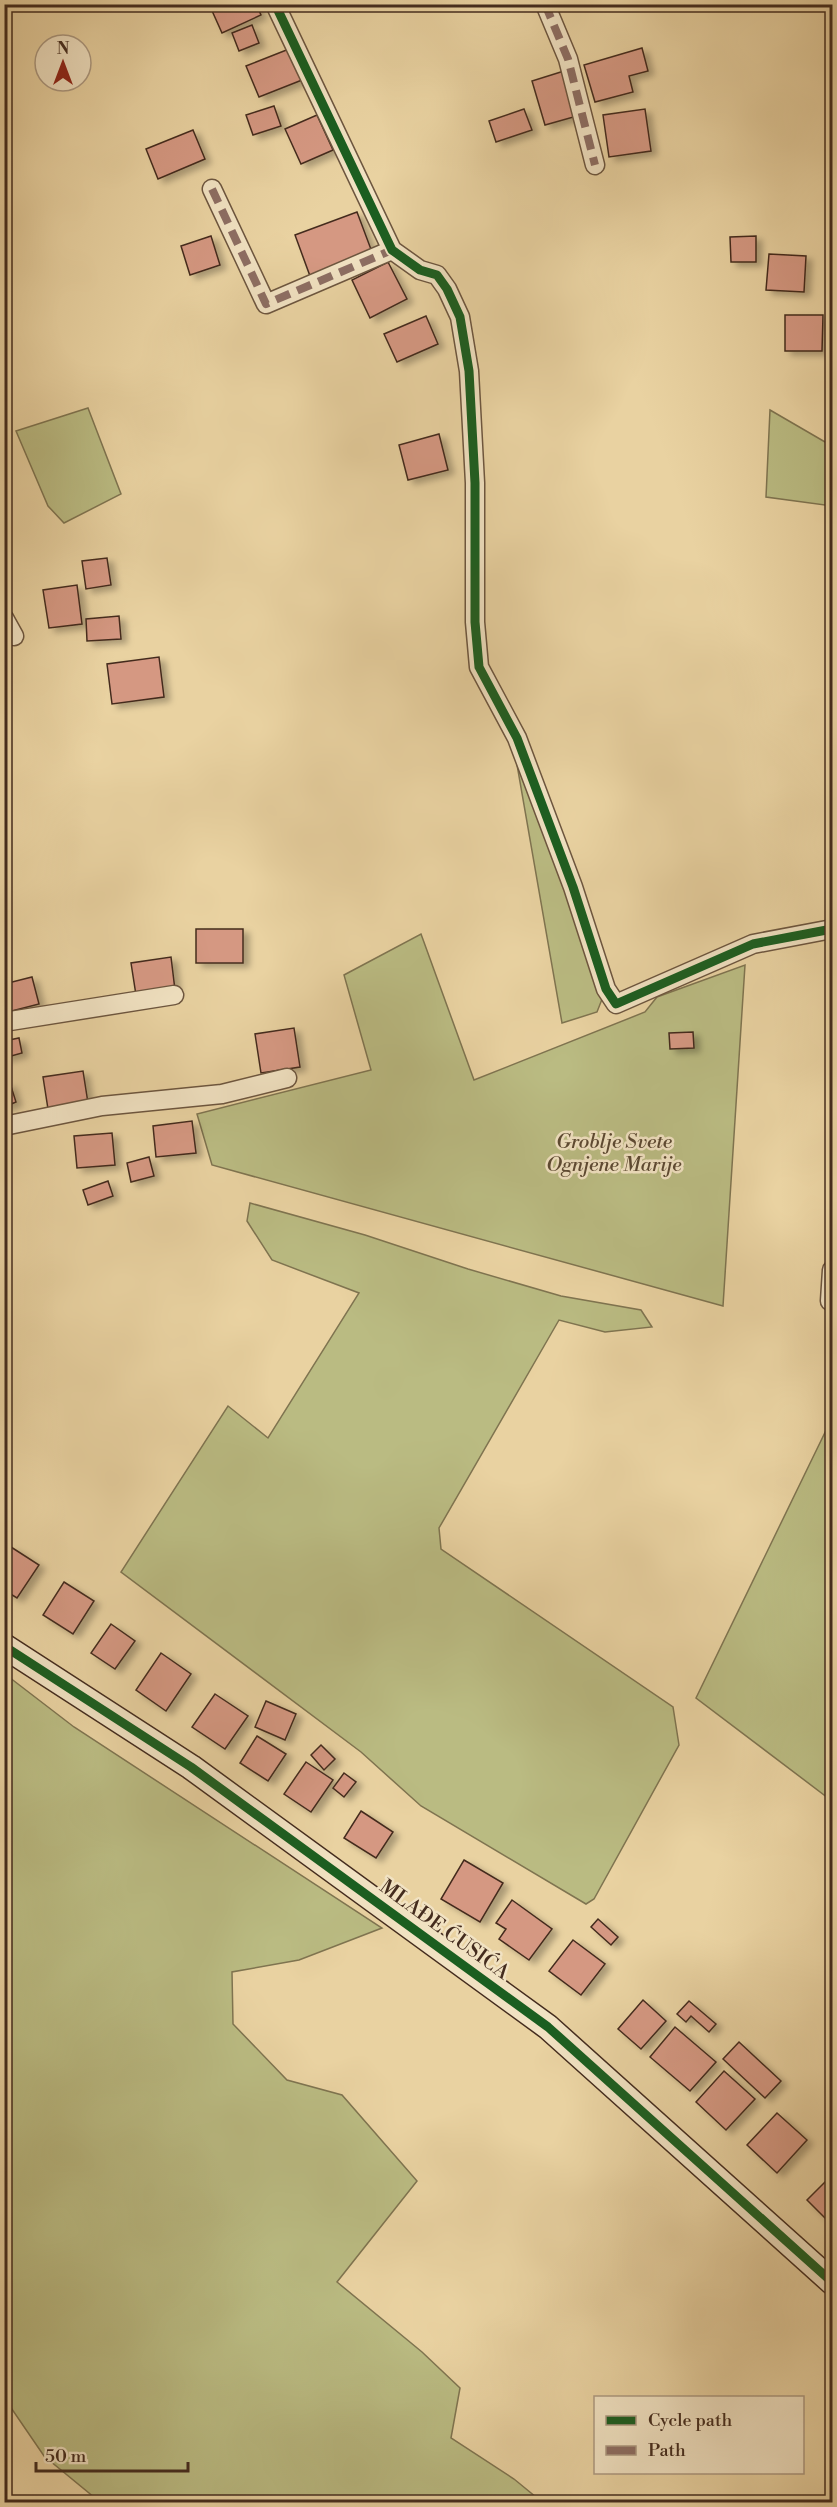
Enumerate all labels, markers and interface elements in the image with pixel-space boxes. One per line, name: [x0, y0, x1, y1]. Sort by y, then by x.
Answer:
north arrow: [33, 33, 93, 93]
text: N: [57, 39, 70, 59]
park label: Groblje Svete Ognjene Marije: [546, 1130, 682, 1178]
street label: MLAĐE ĆUSIĆA: [374, 1874, 515, 1986]
legend: [594, 2396, 804, 2474]
text: Cycle path: [648, 2409, 732, 2432]
scale bar: [36, 2435, 188, 2473]
text: Path: [648, 2439, 686, 2462]
text: 50 m: [45, 2445, 87, 2468]

